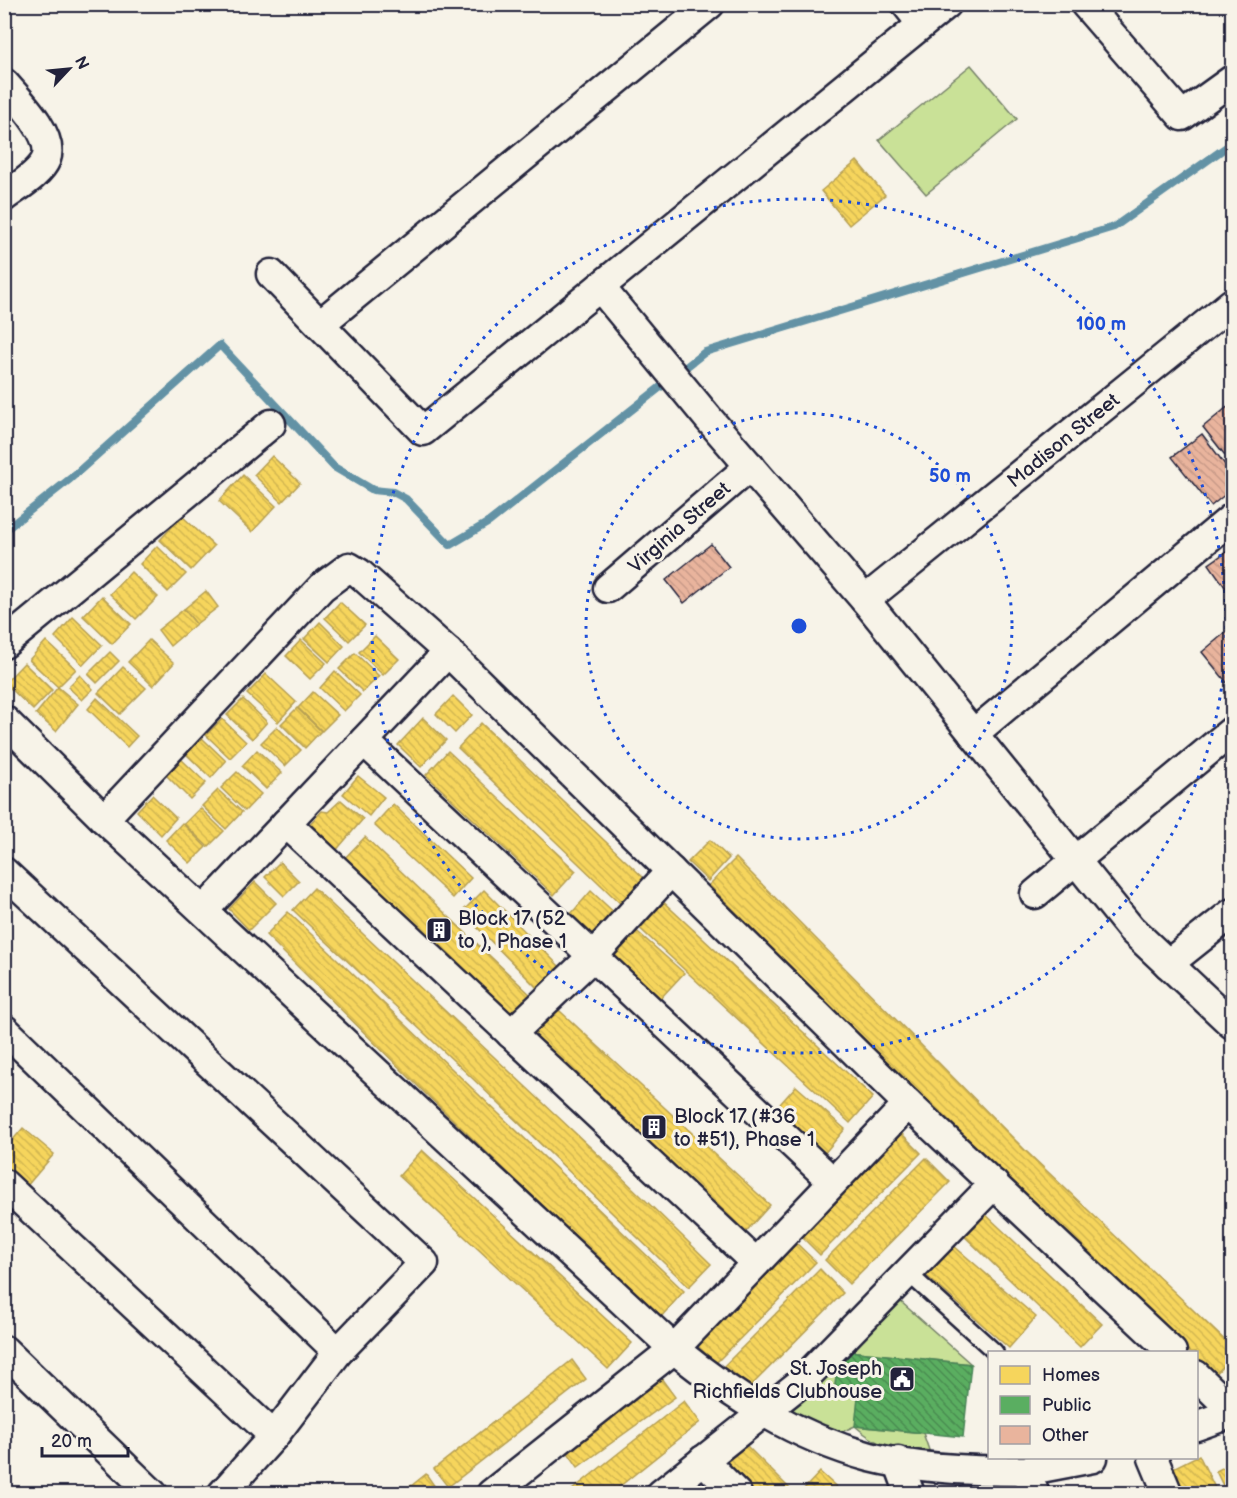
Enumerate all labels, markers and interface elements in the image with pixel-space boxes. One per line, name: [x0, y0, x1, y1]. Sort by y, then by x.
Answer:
north arrow: [39, 39, 99, 99]
text: N: [70, 54, 92, 73]
text: 100 m: [1076, 314, 1126, 335]
street label: Madison Street: [1003, 388, 1124, 493]
text: 50 m: [929, 466, 971, 487]
street label: Virginia Street: [624, 477, 736, 579]
centre of rings: [789, 616, 809, 636]
place label: Block 17 (52 to ), Phase 1: [458, 907, 567, 954]
building icon: Block 17 (52 to ), Phase 1: [424, 915, 454, 945]
place label: Block 17 (#36 to #51), Phase 1: [674, 1105, 815, 1152]
building icon: Block 17 (#36 to #51), Phase 1: [639, 1112, 669, 1142]
legend: [988, 1351, 1198, 1459]
place label: St. Joseph Richfields Clubhouse: [693, 1357, 882, 1404]
public building icon: St. Joseph Richfields Clubhouse: [887, 1364, 917, 1394]
text: Homes: [1042, 1365, 1100, 1386]
text: Public: [1042, 1395, 1091, 1416]
scale bar: [42, 1420, 128, 1458]
text: Other: [1042, 1425, 1089, 1446]
text: 20 m: [51, 1431, 92, 1452]

